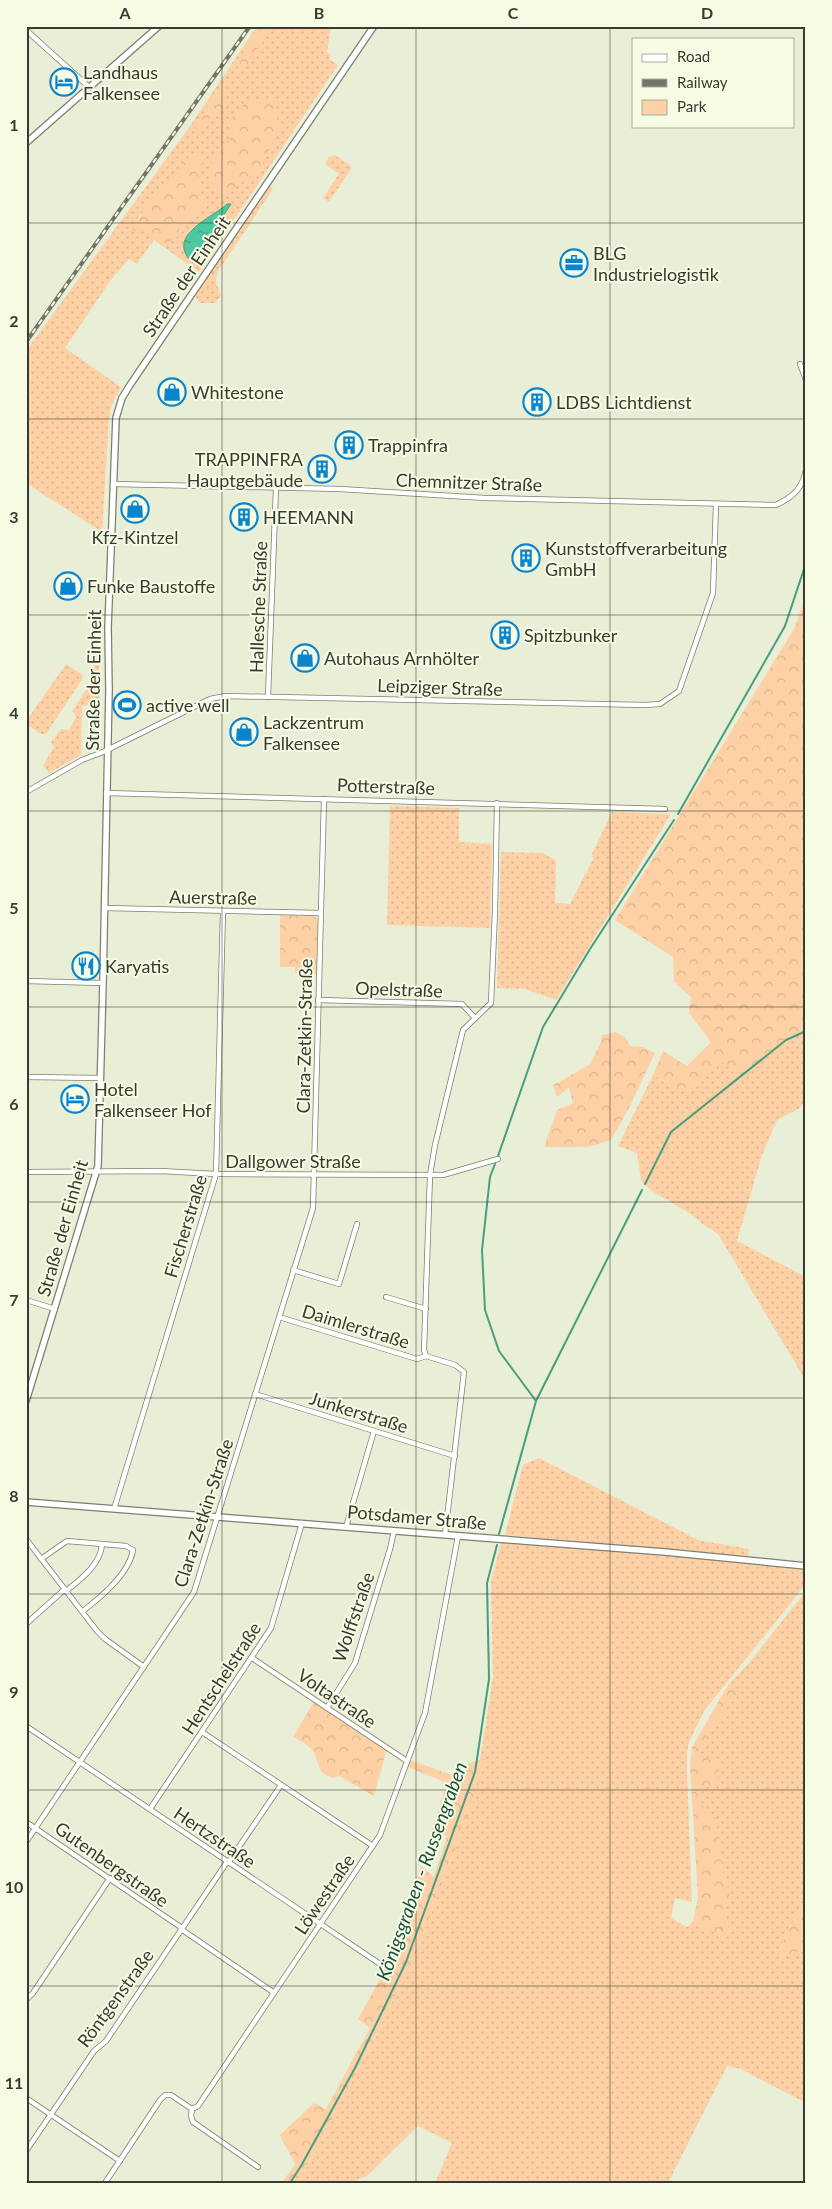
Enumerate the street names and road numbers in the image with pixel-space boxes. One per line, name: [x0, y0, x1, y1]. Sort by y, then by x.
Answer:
street label: Straße der Einheit: [137, 211, 235, 341]
street label: Chemnitzer Straße: [395, 468, 543, 496]
street label: Hallesche Straße: [245, 541, 271, 673]
street label: Straße der Einheit: [81, 609, 105, 751]
street label: Leipziger Straße: [377, 674, 503, 700]
street label: Potterstraße: [337, 773, 435, 799]
street label: Auerstraße: [169, 885, 257, 909]
street label: Clara-Zetkin-Straße: [292, 958, 316, 1114]
street label: Opelstraße: [355, 976, 443, 1002]
street label: Dallgower Straße: [225, 1150, 361, 1172]
street label: Straße der Einheit: [32, 1157, 92, 1299]
street label: Fischerstraße: [159, 1172, 211, 1280]
street label: Daimlerstraße: [300, 1299, 412, 1353]
street label: Junkerstraße: [307, 1387, 411, 1437]
street label: Clara-Zetkin-Straße: [169, 1436, 237, 1590]
street label: Potsdamer Straße: [346, 1500, 488, 1534]
street label: Wolffstraße: [327, 1569, 379, 1665]
street label: Hentschelstraße: [177, 1618, 265, 1738]
street label: Voltastraße: [293, 1664, 381, 1732]
street label: Hertzstraße: [170, 1802, 260, 1872]
street label: Gutenbergstraße: [51, 1817, 173, 1911]
street label: Löwestraße: [289, 1850, 359, 1938]
street label: Röntgenstraße: [72, 1945, 158, 2051]

